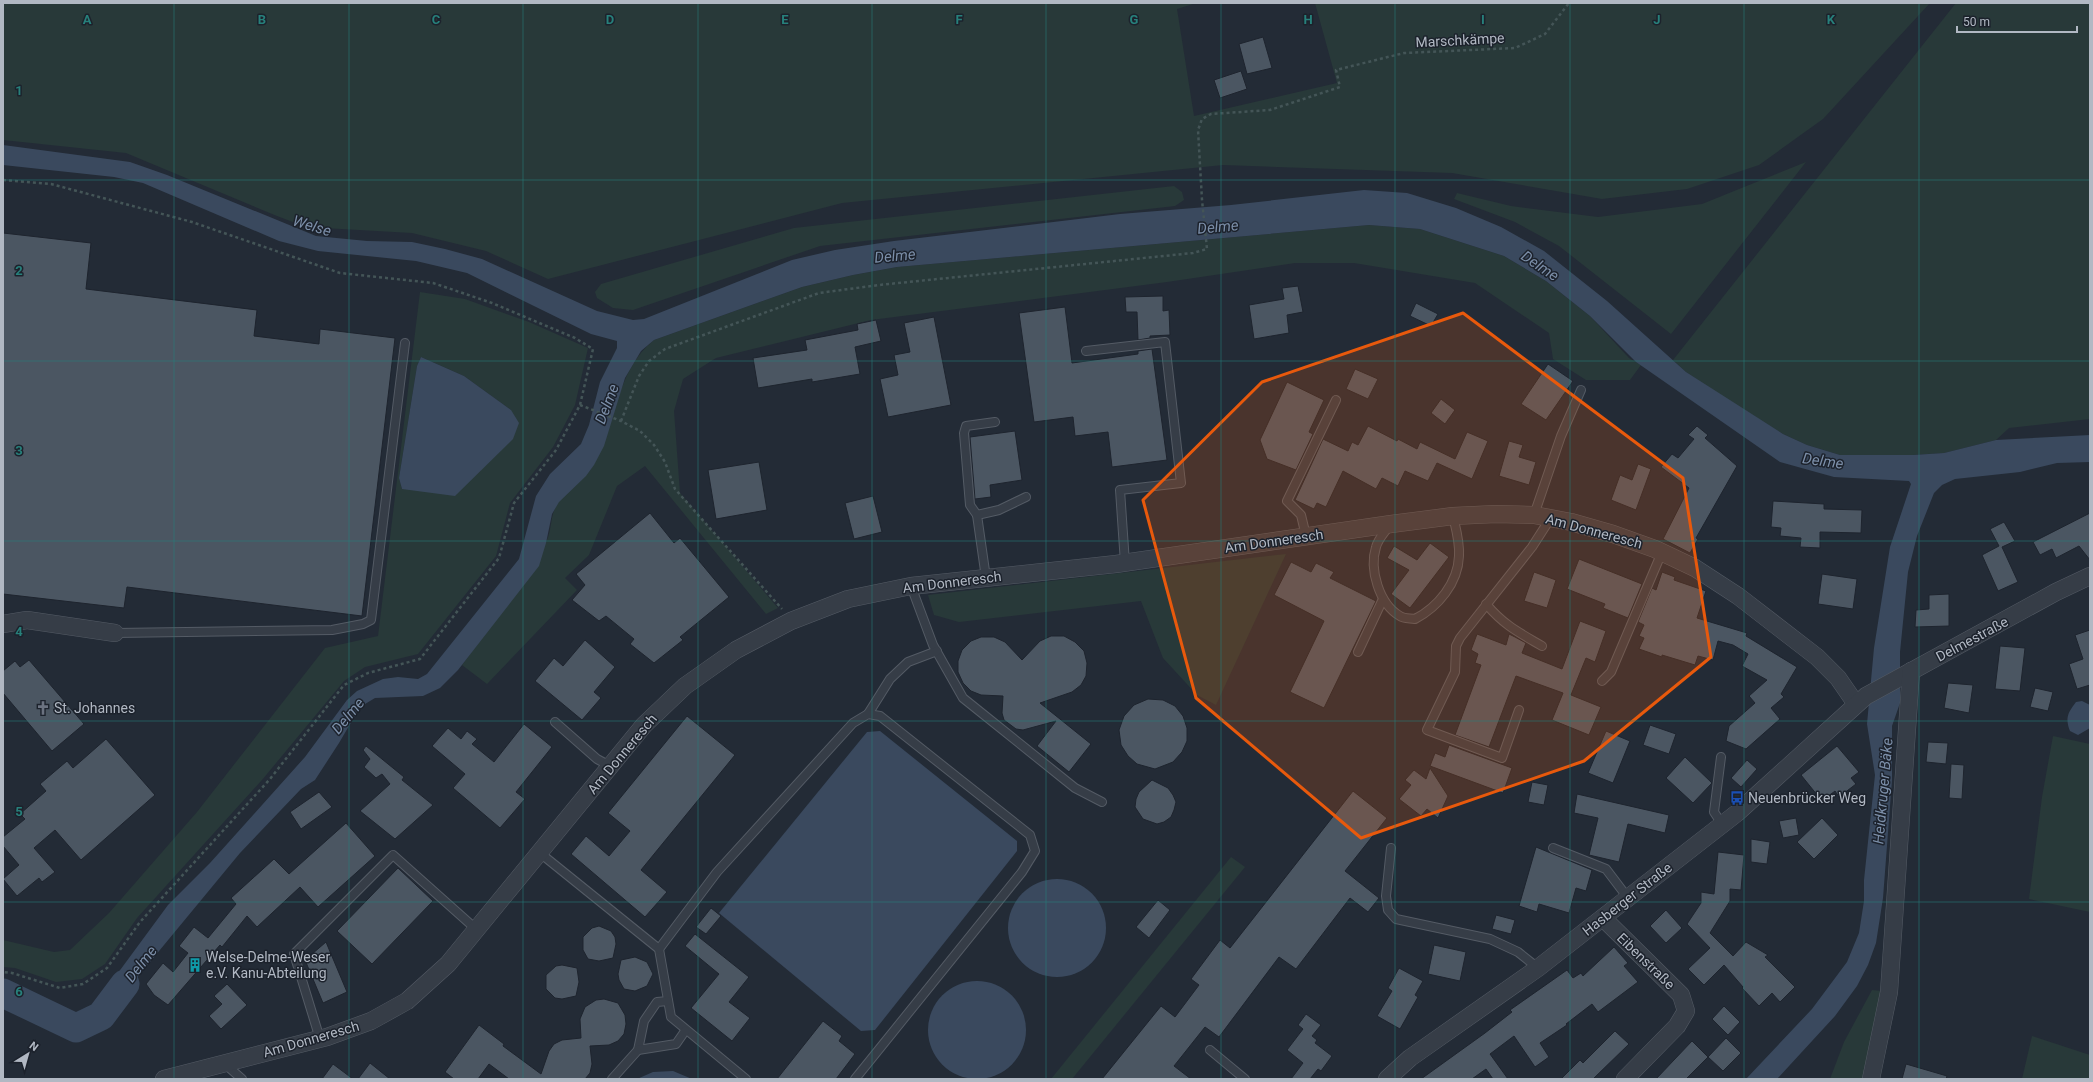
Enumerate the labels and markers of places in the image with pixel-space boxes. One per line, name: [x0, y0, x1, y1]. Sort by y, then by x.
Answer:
church icon: St. Johannes: [35, 700, 51, 716]
place label: St. Johannes: [54, 700, 135, 716]
bus stop icon: Neuenbrücker Weg: [1729, 790, 1745, 806]
place label: Neuenbrücker Weg: [1748, 790, 1866, 806]
place label: Welse-Delme-Weser e.V. Kanu-Abteilung: [206, 949, 330, 981]
building icon: Welse-Delme-Weser e.V. Kanu-Abteilung: [187, 957, 203, 973]

